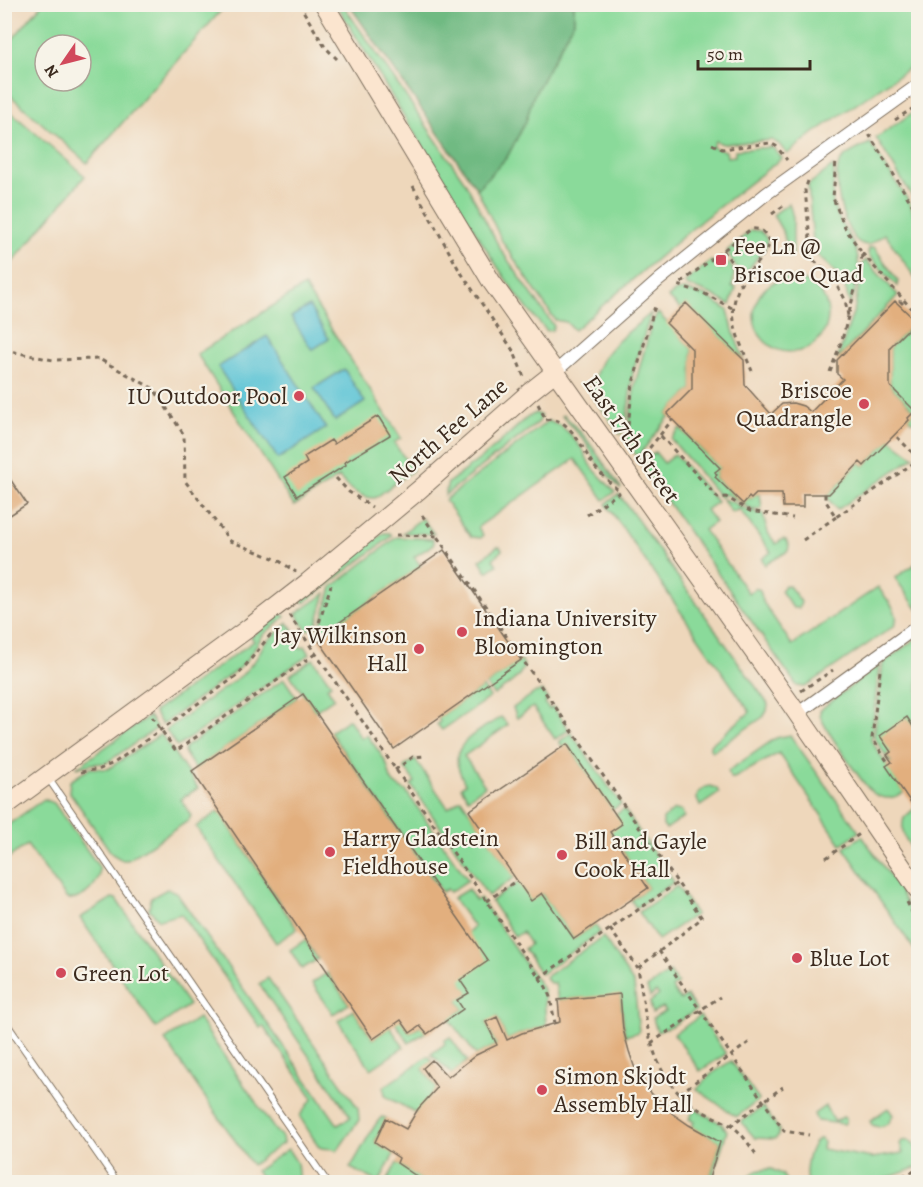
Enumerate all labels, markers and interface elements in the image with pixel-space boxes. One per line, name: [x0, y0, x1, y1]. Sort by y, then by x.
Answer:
north arrow: [33, 33, 93, 93]
scale bar: [698, 33, 810, 71]
text: 50 m: [707, 42, 743, 66]
text: N: [39, 60, 64, 82]
place label: Fee Ln @ Briscoe Quad: [733, 230, 864, 290]
marker: Fee Ln @ Briscoe Quad: [714, 253, 728, 267]
street label: East 17th Street: [576, 368, 688, 510]
street label: North Fee Lane: [382, 370, 514, 492]
place label: Briscoe Quadrangle: [736, 374, 852, 434]
place label: IU Outdoor Pool: [127, 380, 287, 412]
marker: IU Outdoor Pool: [292, 389, 306, 403]
marker: Briscoe Quadrangle: [857, 397, 871, 411]
place label: Indiana University Bloomington: [474, 602, 657, 662]
place label: Jay Wilkinson Hall: [273, 619, 407, 679]
marker: Indiana University Bloomington: [455, 625, 469, 639]
marker: Jay Wilkinson Hall: [412, 642, 426, 656]
place label: Harry Gladstein Fieldhouse: [342, 822, 499, 882]
place label: Bill and Gayle Cook Hall: [574, 825, 707, 885]
marker: Harry Gladstein Fieldhouse: [323, 845, 337, 859]
marker: Bill and Gayle Cook Hall: [555, 848, 569, 862]
place label: Blue Lot: [809, 942, 890, 974]
marker: Blue Lot: [790, 951, 804, 965]
place label: Green Lot: [73, 957, 169, 989]
marker: Green Lot: [54, 966, 68, 980]
place label: Simon Skjodt Assembly Hall: [553, 1060, 692, 1120]
marker: Simon Skjodt Assembly Hall: [535, 1083, 549, 1097]

